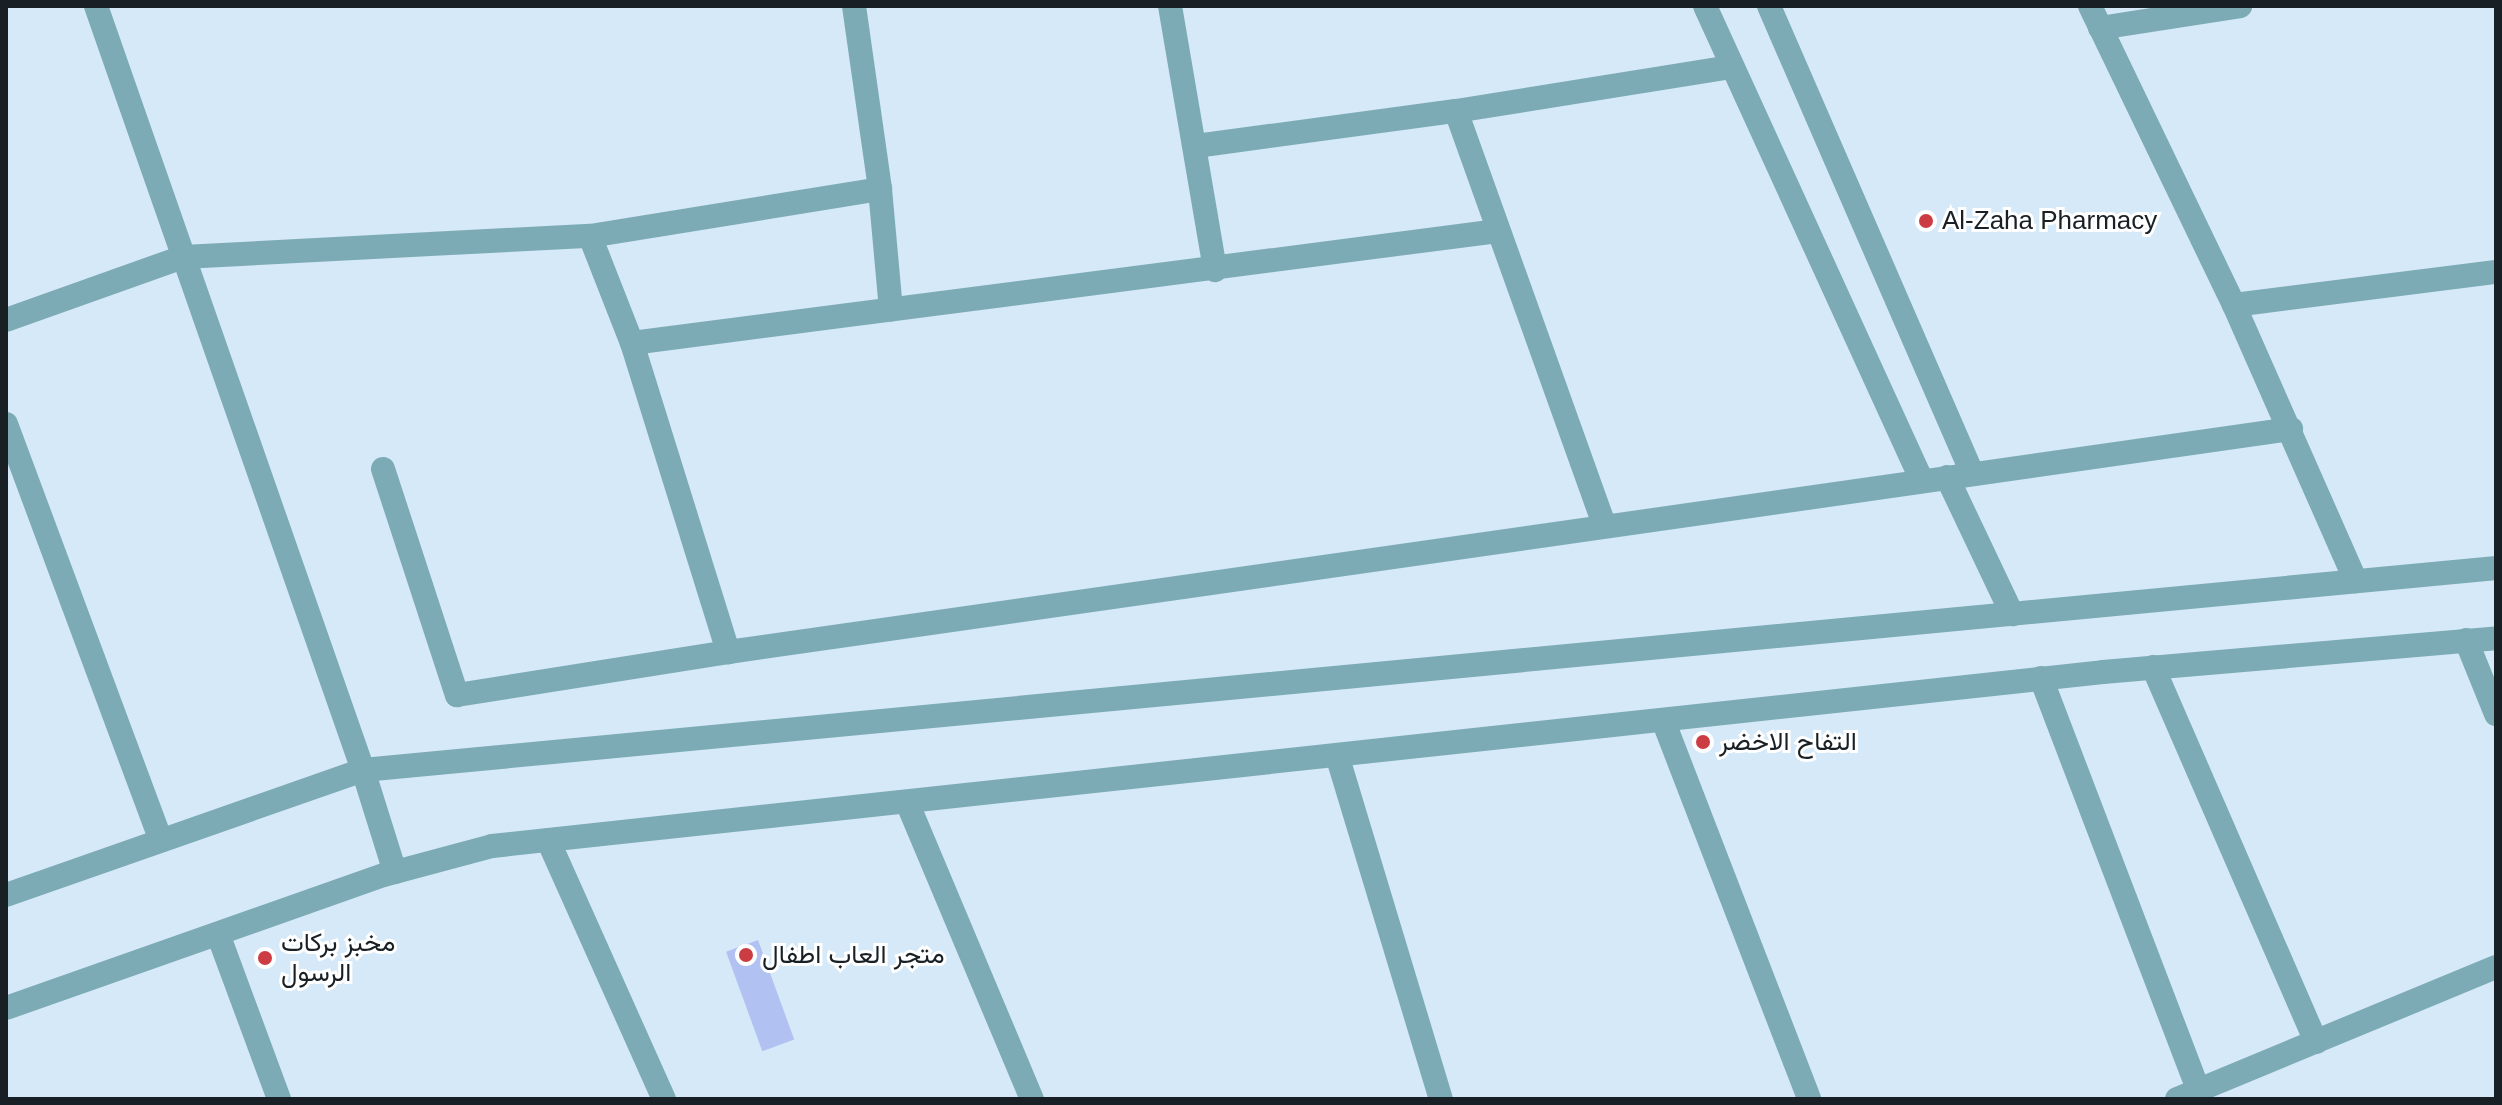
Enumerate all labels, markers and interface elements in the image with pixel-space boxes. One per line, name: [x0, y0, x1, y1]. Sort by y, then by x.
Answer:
place label: Al-Zaha Pharmacy: [1942, 205, 2157, 237]
marker: Al-Zaha Pharmacy: [1917, 212, 1935, 230]
place label: التفاح الاخضر: [1719, 726, 1857, 758]
marker: التفاح الاخضر: [1694, 733, 1712, 751]
place label: مخبز بركات الرسول: [281, 927, 395, 988]
place label: متجر العاب اطفال: [762, 939, 945, 971]
marker: متجر العاب اطفال: [737, 946, 755, 964]
marker: مخبز بركات الرسول: [256, 949, 274, 967]

